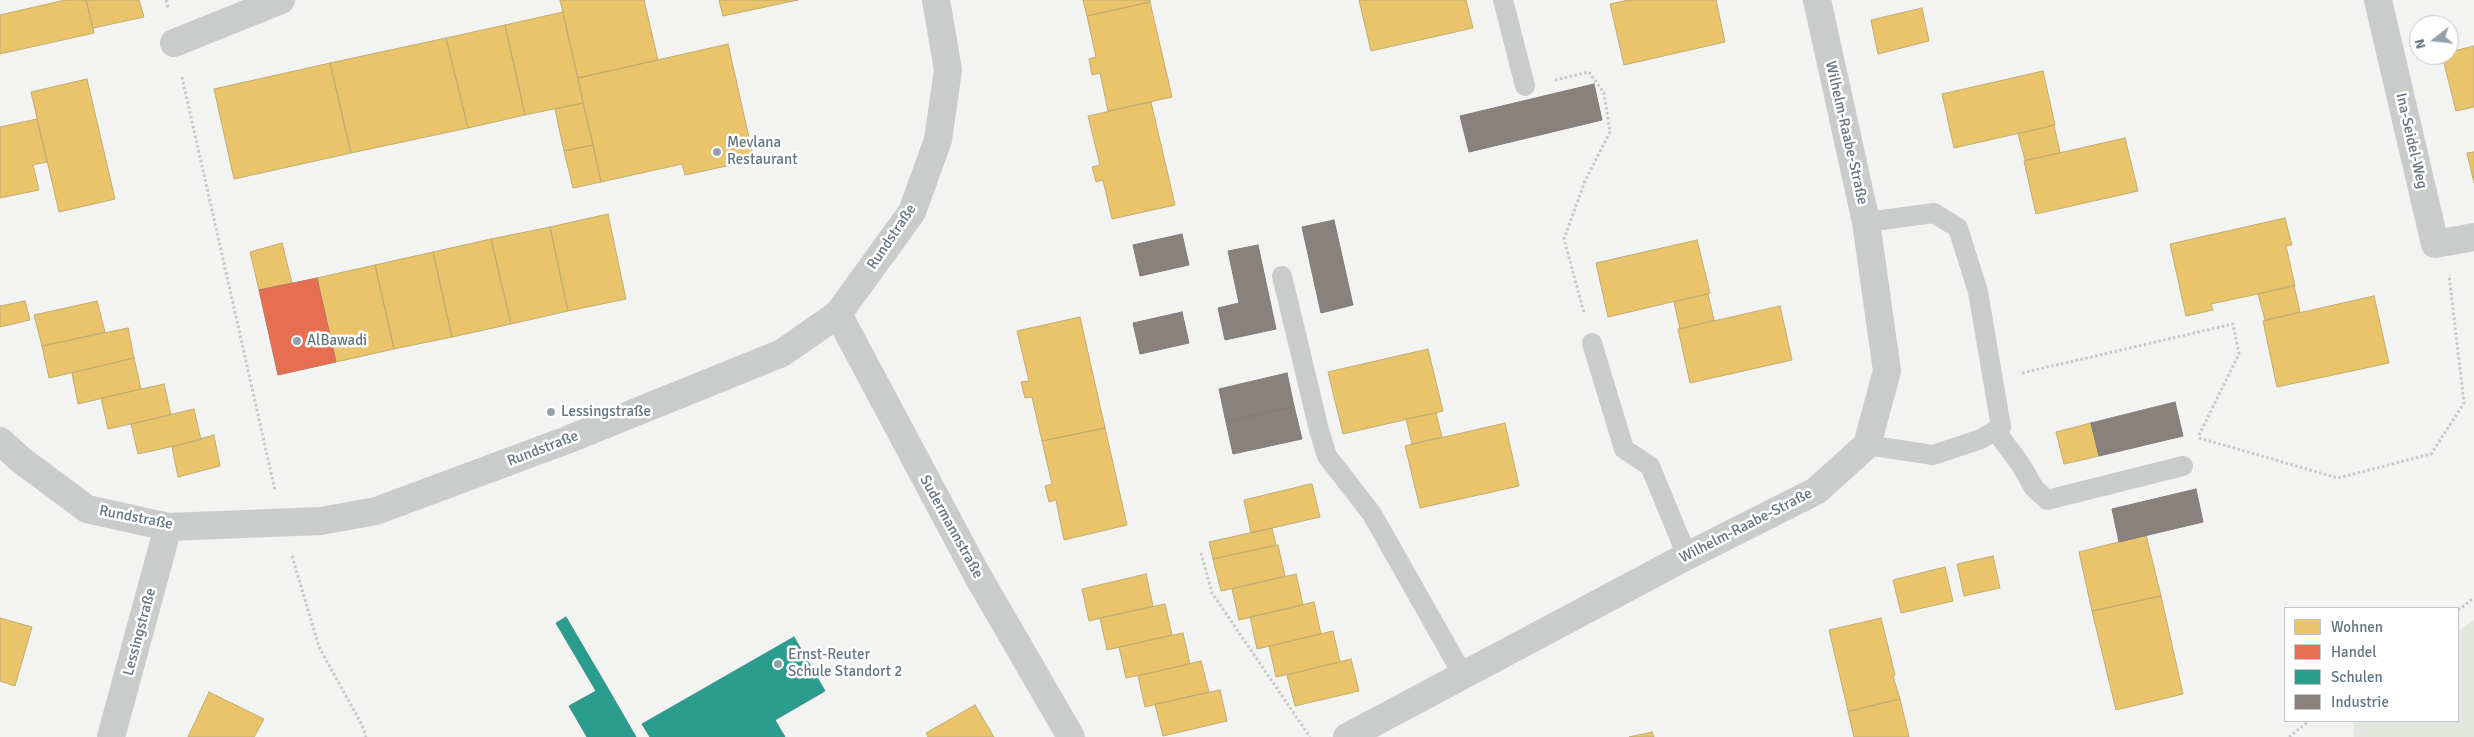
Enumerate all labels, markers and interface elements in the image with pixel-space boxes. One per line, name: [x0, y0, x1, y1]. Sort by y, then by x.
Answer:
north arrow: [2409, 15, 2459, 65]
text: N: [2411, 37, 2430, 51]
street label: Wilhelm-Raabe-Straße: [1821, 59, 1871, 207]
street label: Ina-Seidel-Weg: [2391, 91, 2431, 191]
place label: Mevlana Restaurant: [727, 134, 797, 169]
marker: Mevlana Restaurant: [711, 146, 723, 158]
street label: Rundstraße: [864, 201, 920, 273]
place label: AlBawadi: [307, 332, 367, 350]
marker: AlBawadi: [291, 335, 303, 347]
place label: Lessingstraße: [561, 403, 651, 421]
marker: Lessingstraße: [545, 406, 557, 418]
street label: Rundstraße: [505, 427, 581, 471]
street label: Sudermannstraße: [915, 472, 987, 582]
street label: Wilhelm-Raabe-Straße: [1677, 485, 1815, 567]
street label: Rundstraße: [98, 502, 174, 534]
street label: Lessingstraße: [120, 586, 160, 678]
legend: [2284, 607, 2459, 722]
text: Wohnen: [2331, 618, 2383, 636]
text: Handel: [2331, 643, 2377, 661]
place label: Ernst-Reuter Schule Standort 2: [788, 646, 902, 681]
marker: Ernst-Reuter Schule Standort 2: [772, 658, 784, 670]
text: Schulen: [2331, 668, 2383, 686]
text: Industrie: [2331, 693, 2389, 711]

